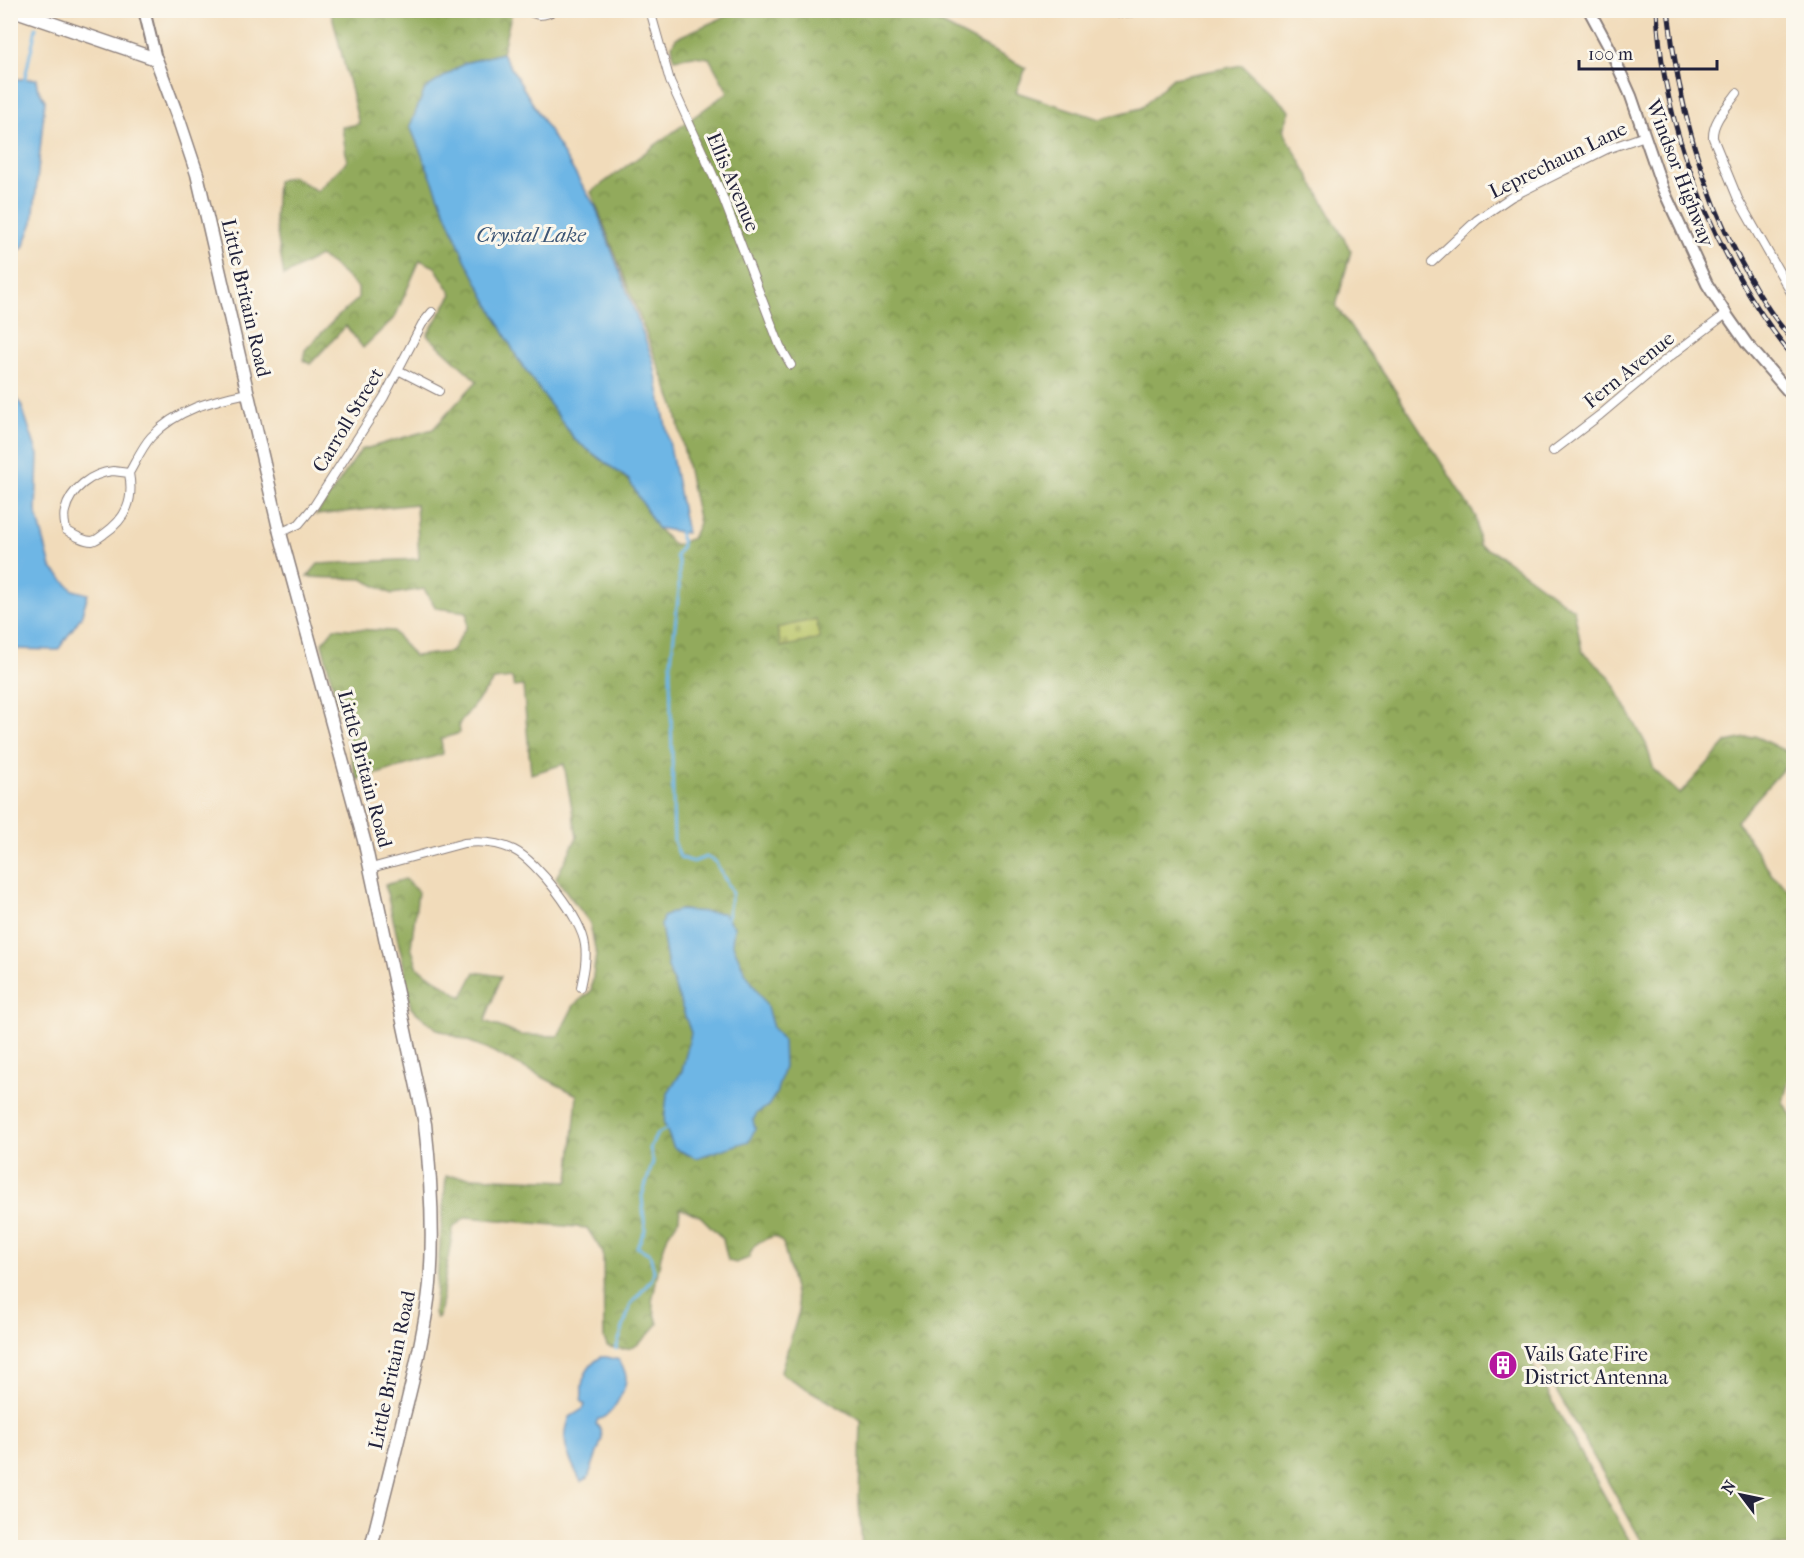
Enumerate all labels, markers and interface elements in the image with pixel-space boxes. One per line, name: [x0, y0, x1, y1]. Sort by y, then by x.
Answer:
scale bar: [1579, 33, 1717, 71]
text: 100 m: [1588, 44, 1633, 65]
street label: Windsor Highway: [1641, 95, 1719, 251]
street label: Leprechaun Lane: [1485, 117, 1631, 203]
street label: Ellis Avenue: [702, 129, 764, 235]
street label: Little Britain Road: [217, 217, 276, 380]
water label: Crystal Lake: [476, 223, 586, 247]
street label: Fern Avenue: [1579, 327, 1679, 413]
street label: Carroll Street: [308, 364, 388, 476]
street label: Little Britain Road: [333, 688, 397, 851]
street label: Little Britain Road: [364, 1287, 420, 1451]
place label: Vails Gate Fire District Antenna: [1523, 1343, 1669, 1389]
building icon: Vails Gate Fire District Antenna: [1487, 1349, 1519, 1381]
north arrow: [1711, 1465, 1771, 1525]
text: N: [1717, 1476, 1740, 1497]

